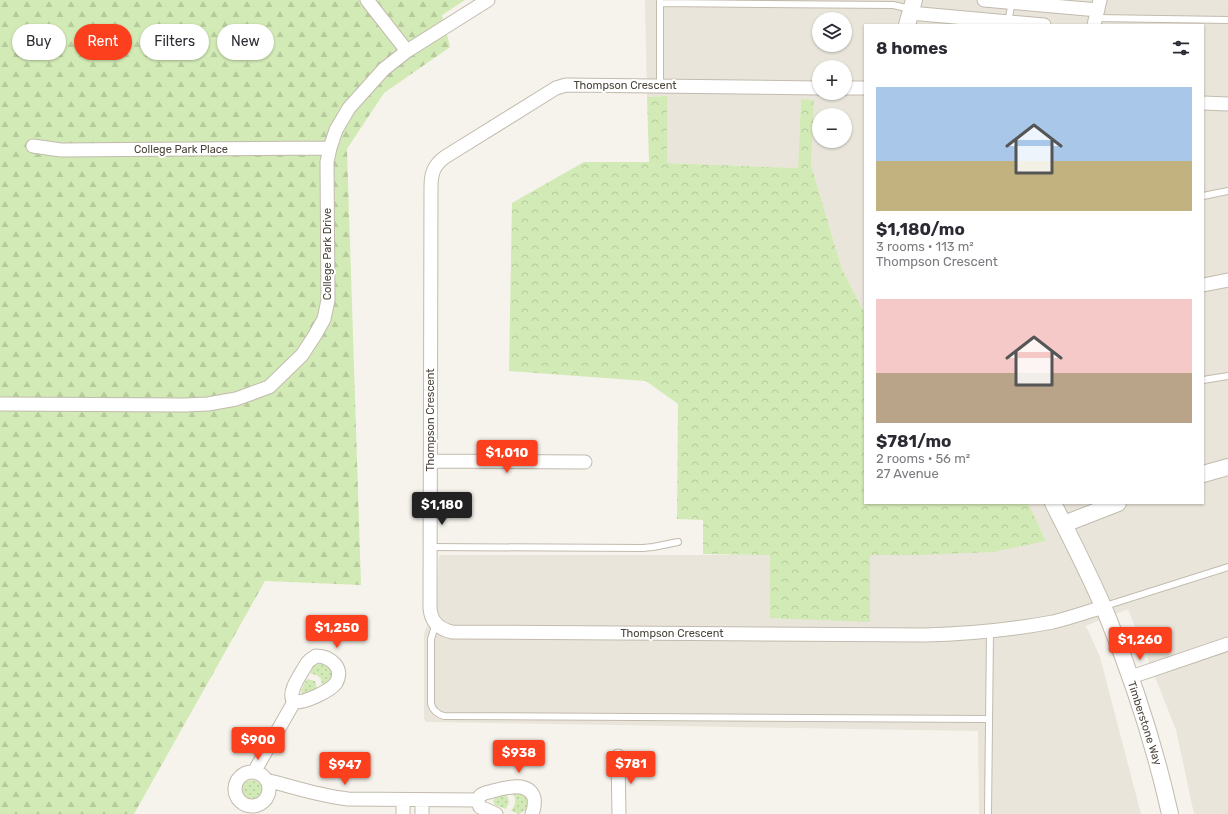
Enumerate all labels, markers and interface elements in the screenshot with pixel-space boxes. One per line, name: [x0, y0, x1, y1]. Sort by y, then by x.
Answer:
map controls: [812, 12, 852, 148]
button: layers: [812, 12, 852, 52]
chip: Buy: [12, 24, 66, 60]
chip: Rent: [74, 24, 132, 60]
chip: Filters: [140, 24, 209, 60]
chip: New: [217, 24, 274, 60]
icon: filters: [1170, 37, 1192, 59]
text: 8 homes: [876, 38, 948, 58]
button: +: [812, 60, 852, 100]
street label: Thompson Crescent: [573, 79, 677, 92]
button: −: [812, 108, 852, 148]
icon: home: [998, 113, 1070, 185]
street label: College Park Place: [134, 143, 228, 156]
street label: College Park Drive: [321, 208, 334, 300]
text: $1,180/mo: [876, 219, 965, 239]
text: 3 rooms · 113 m²: [876, 239, 974, 254]
text: Thompson Crescent: [876, 254, 998, 269]
icon: home: [998, 325, 1070, 397]
street label: Thompson Crescent: [424, 368, 437, 472]
text: $781/mo: [876, 431, 951, 451]
pin: $1,010: [474, 440, 540, 474]
text: $1,010: [486, 445, 528, 460]
text: 2 rooms · 56 m²: [876, 451, 970, 466]
text: 27 Avenue: [876, 466, 939, 481]
pin: $1,180: [409, 492, 475, 526]
text: $1,180: [421, 497, 463, 512]
pin: $1,250: [304, 615, 370, 649]
text: $1,250: [315, 620, 359, 635]
street label: Thompson Crescent: [620, 627, 724, 640]
pin: $1,260: [1107, 627, 1173, 661]
text: $1,260: [1118, 632, 1162, 647]
street label: Timberstone Way: [1125, 679, 1164, 767]
pin: $900: [234, 727, 282, 761]
text: $900: [241, 732, 275, 747]
pin: $938: [495, 740, 543, 774]
text: $938: [502, 745, 536, 760]
pin: $781: [607, 751, 655, 785]
pin: $947: [321, 752, 369, 786]
text: $781: [615, 756, 647, 771]
text: $947: [329, 757, 361, 772]

